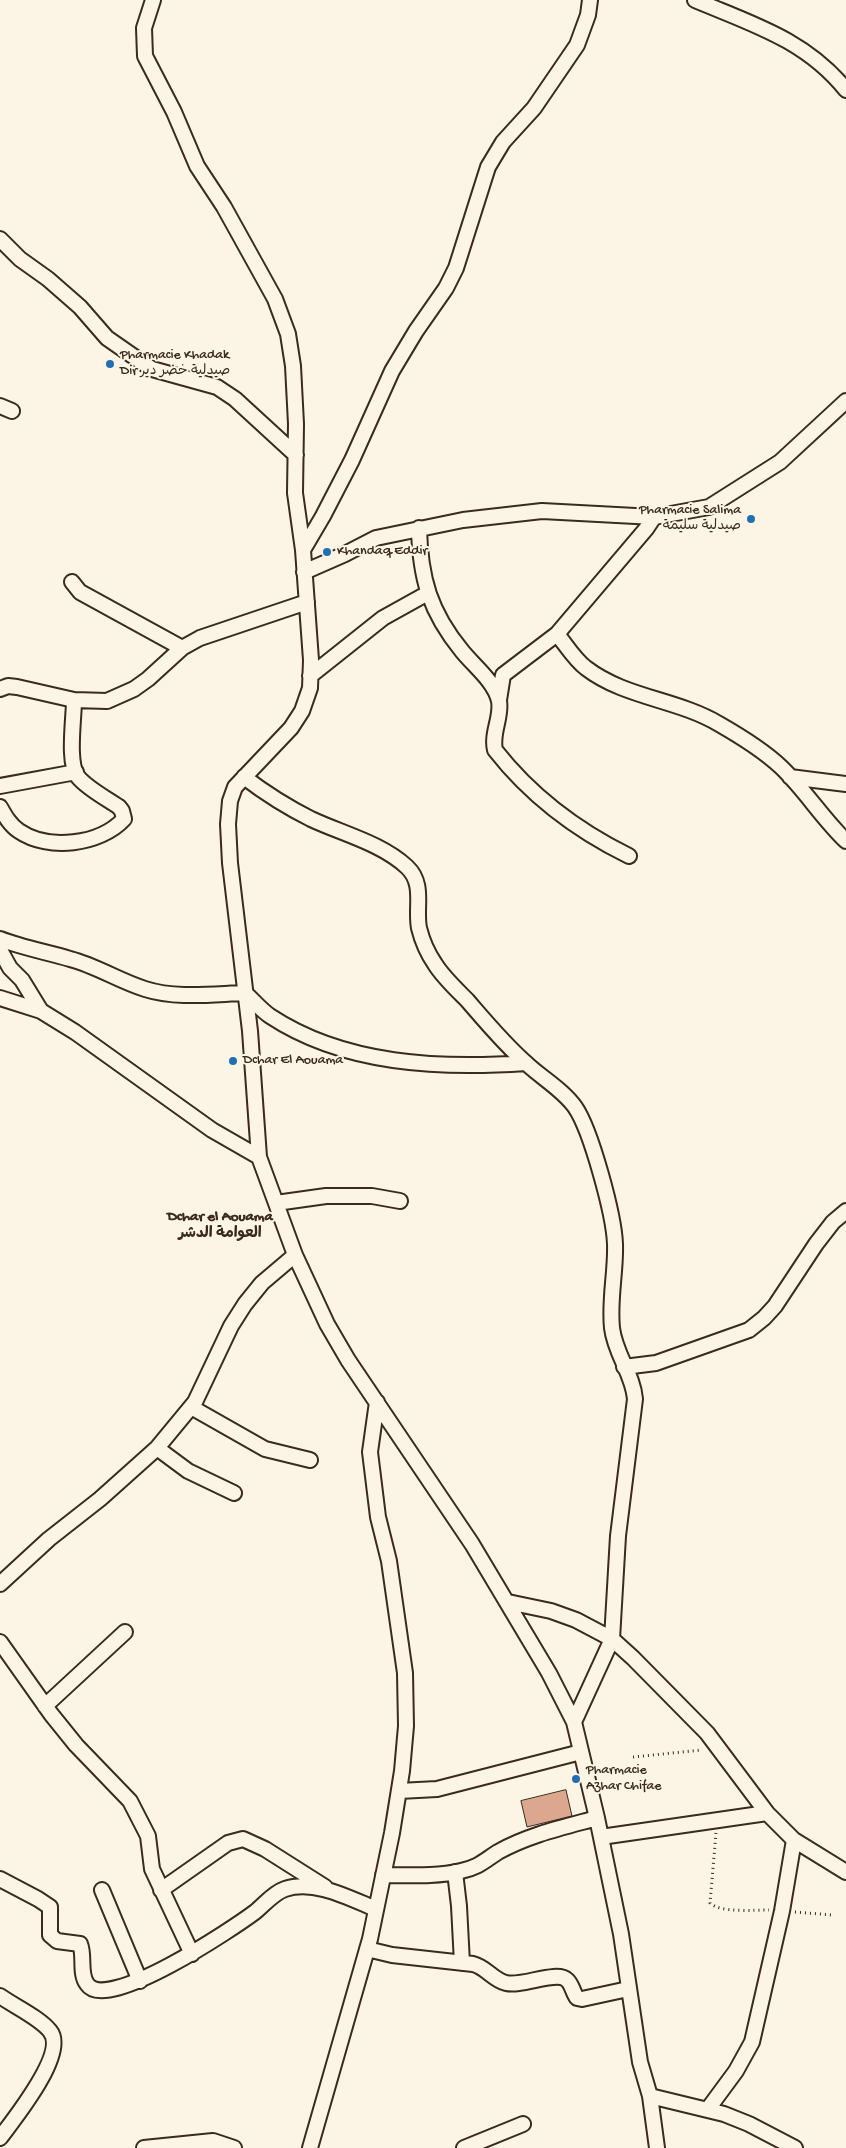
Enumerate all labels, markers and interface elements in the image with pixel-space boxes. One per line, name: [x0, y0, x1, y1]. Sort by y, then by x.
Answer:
place label: Pharmacie Khadak Dir صيدلية خضر دير: [120, 348, 230, 381]
marker: Pharmacie Khadak Dir صيدلية خضر دير: [104, 358, 116, 370]
place label: Pharmacie Salima صيدلية سليمة: [639, 503, 741, 536]
marker: Pharmacie Salima صيدلية سليمة: [745, 513, 757, 525]
place label: Khandaq Eddir: [337, 544, 427, 560]
marker: Khandaq Eddir: [321, 546, 333, 558]
place label: Dchar El Aouama: [243, 1053, 343, 1069]
marker: Dchar El Aouama: [227, 1055, 239, 1067]
district label: Dchar el Aouama العوامة الدشر: [167, 1209, 273, 1244]
place label: Pharmacie Azhar Chifae: [586, 1763, 661, 1795]
marker: Pharmacie Azhar Chifae: [570, 1773, 582, 1785]

